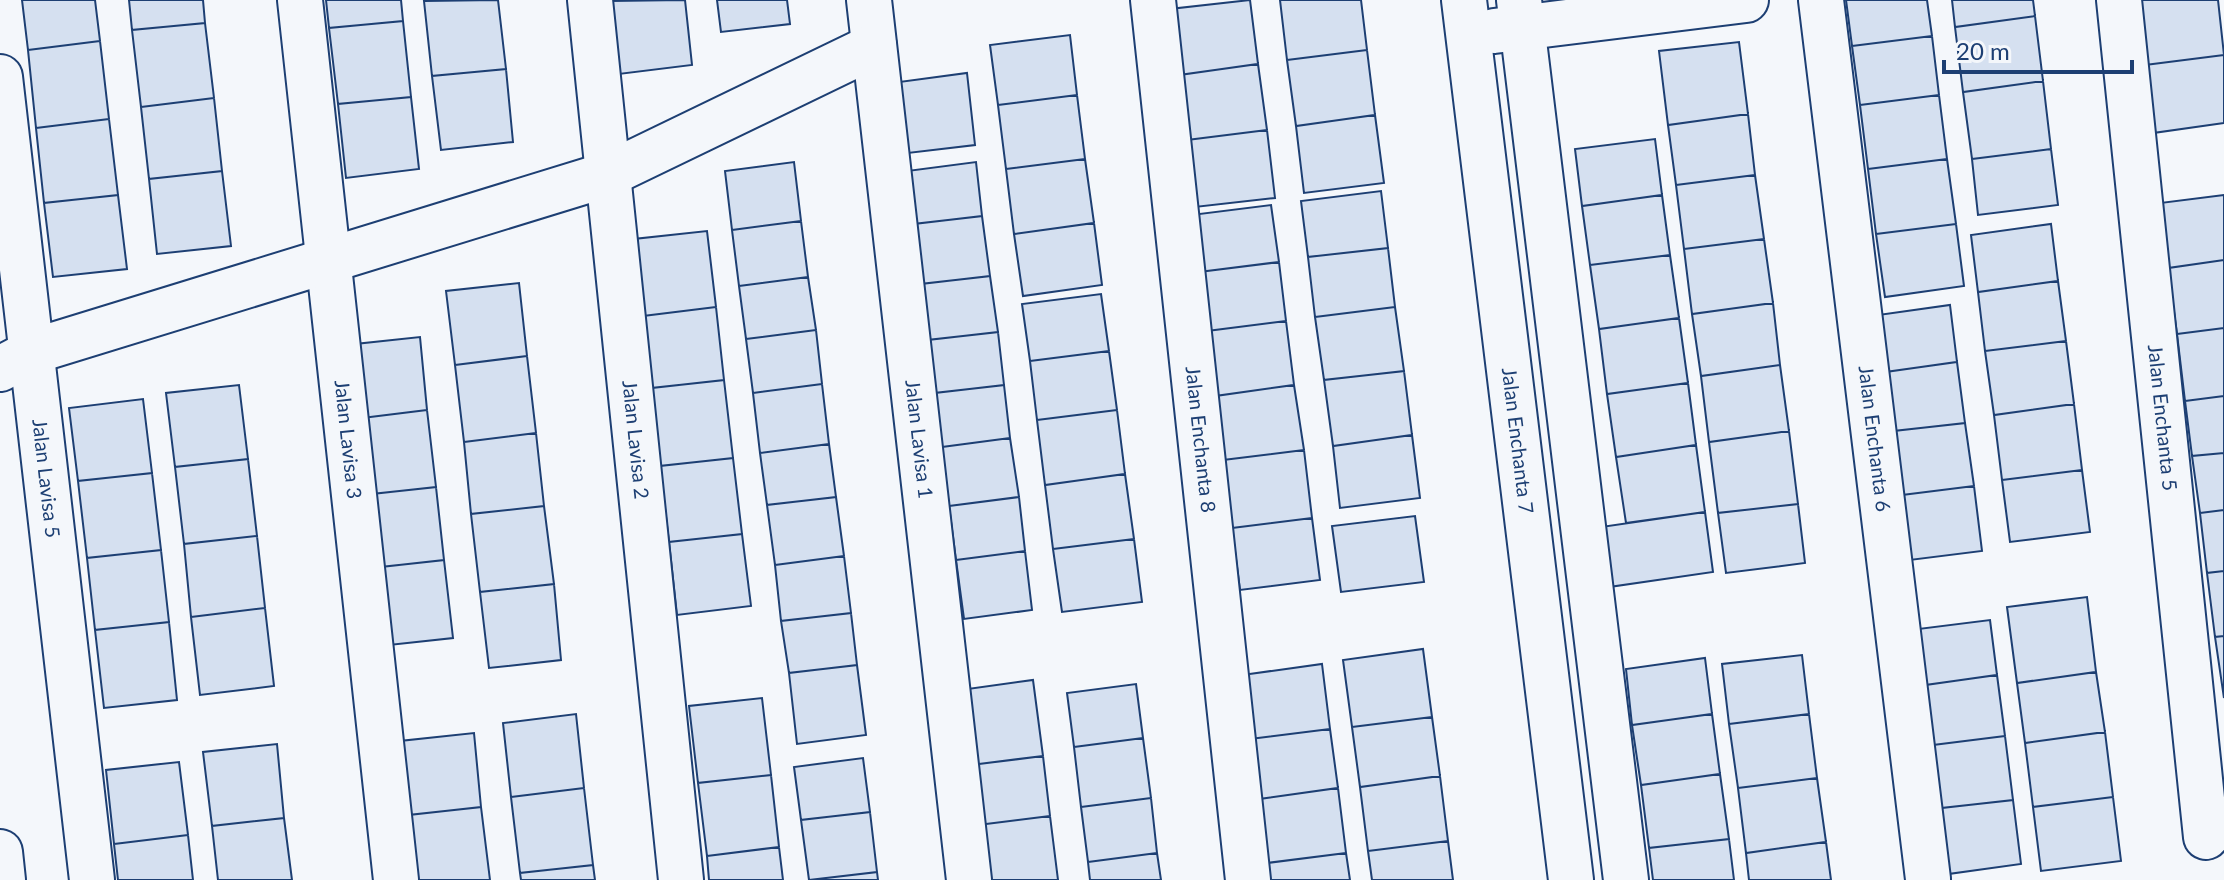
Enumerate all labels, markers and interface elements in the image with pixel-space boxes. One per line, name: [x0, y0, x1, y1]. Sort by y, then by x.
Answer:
scale bar: [1944, 24, 2132, 74]
text: 20 m: [1956, 36, 2010, 65]
street label: Jalan Enchanta 5: [2144, 343, 2183, 492]
street label: Jalan Enchanta 6: [1855, 364, 1896, 513]
street label: Jalan Enchanta 8: [1182, 365, 1221, 514]
street label: Jalan Enchanta 7: [1498, 366, 1539, 515]
street label: Jalan Lavisa 1: [901, 378, 939, 500]
street label: Jalan Lavisa 3: [331, 379, 367, 500]
street label: Jalan Lavisa 2: [618, 379, 655, 500]
street label: Jalan Lavisa 5: [28, 418, 66, 539]

